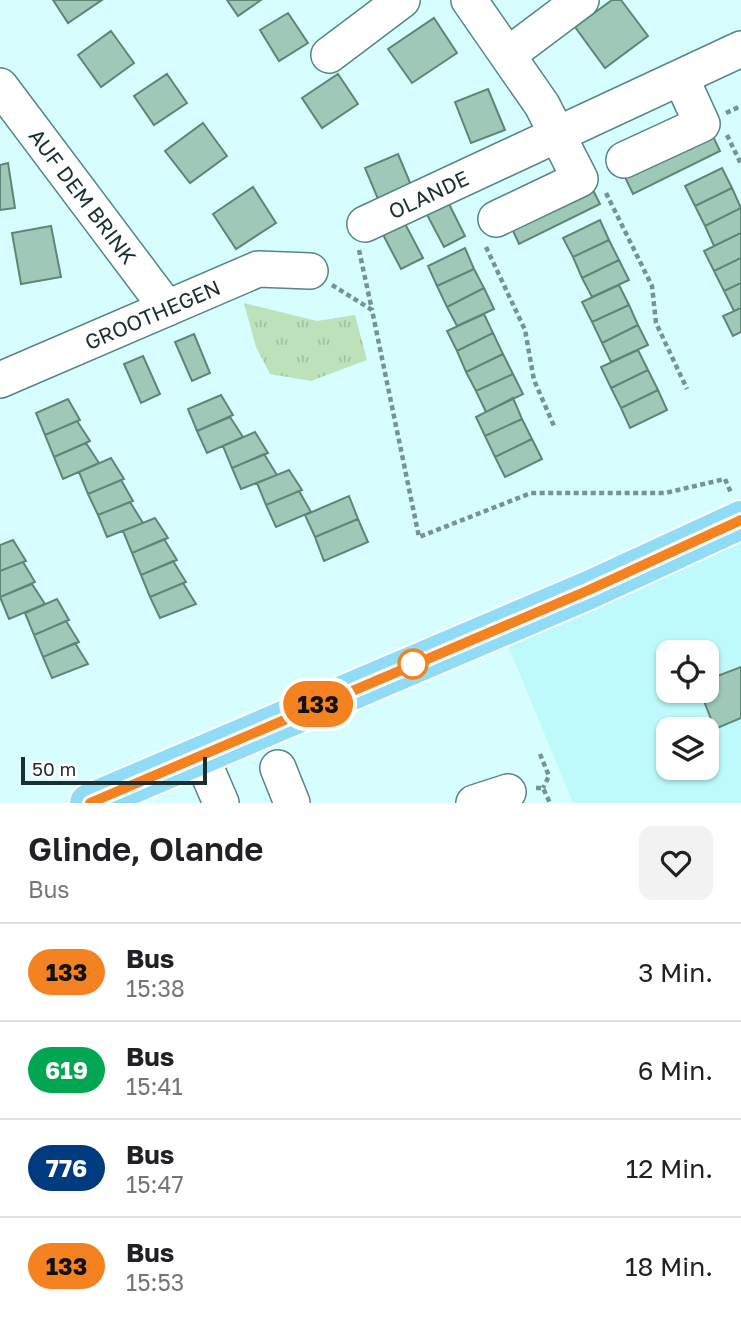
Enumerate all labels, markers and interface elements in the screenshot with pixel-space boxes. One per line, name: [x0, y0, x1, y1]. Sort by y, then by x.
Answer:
street label: AUF DEM BRINK: [24, 123, 142, 269]
street label: OLANDE: [384, 165, 473, 224]
street label: GROOTHEGEN: [81, 274, 224, 355]
map controls: [656, 640, 719, 780]
button: locate: [656, 640, 719, 703]
unlabelled marker: [398, 649, 428, 679]
line badge: 133: [278, 681, 358, 727]
text: 133: [297, 689, 339, 718]
button: layers: [656, 717, 719, 780]
scale bar: [21, 754, 206, 786]
text: 50 m: [32, 757, 76, 780]
button: heart: [639, 826, 713, 900]
text: Glinde, Olande: [28, 829, 263, 868]
text: Bus: [28, 875, 70, 903]
text: Bus: [126, 943, 174, 974]
text: 133: [46, 957, 87, 986]
text: 3 Min.: [638, 957, 713, 988]
text: 15:38: [126, 974, 185, 1002]
text: Bus: [126, 1041, 174, 1072]
text: 619: [45, 1055, 88, 1084]
text: 6 Min.: [638, 1055, 713, 1086]
text: 15:41: [126, 1072, 183, 1100]
text: Bus: [126, 1139, 174, 1170]
text: 776: [46, 1153, 87, 1182]
text: 12 Min.: [626, 1153, 713, 1184]
text: 15:47: [126, 1170, 184, 1198]
text: Bus: [126, 1237, 174, 1268]
text: 133: [46, 1251, 87, 1280]
text: 18 Min.: [625, 1251, 713, 1282]
text: 15:53: [126, 1268, 184, 1296]

